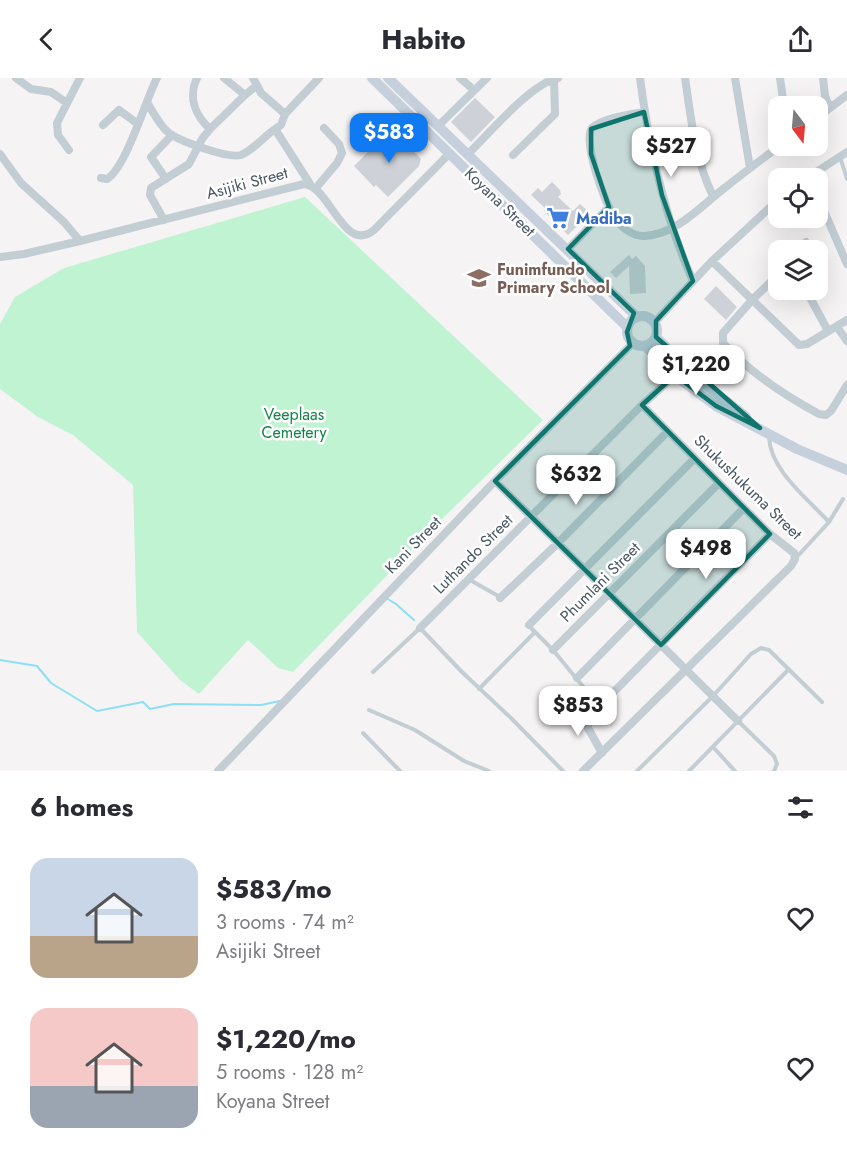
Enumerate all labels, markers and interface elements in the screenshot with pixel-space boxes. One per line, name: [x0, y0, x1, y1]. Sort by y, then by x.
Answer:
text: Habito: [381, 20, 466, 59]
icon: back: [30, 23, 63, 56]
icon: share: [784, 23, 817, 56]
north arrow: [768, 96, 828, 156]
map controls: [768, 96, 828, 300]
pin: $583: [353, 113, 425, 164]
text: $583: [364, 118, 414, 147]
pin: $527: [635, 127, 707, 178]
text: $527: [646, 132, 696, 161]
street label: Asijiki Street: [204, 161, 290, 205]
street label: Koyana Street: [459, 162, 541, 242]
button: locate: [768, 168, 828, 228]
supermarket icon: Madiba: [545, 205, 571, 231]
place label: Madiba: [576, 207, 632, 230]
button: layers: [768, 240, 828, 300]
place label: Funimfundo Primary School: [497, 258, 610, 299]
school or university icon: Funimfundo Primary School: [466, 265, 492, 291]
pin: $1,220: [647, 345, 745, 396]
text: $1,220: [662, 350, 730, 379]
park label: Veeplaas Cemetery: [261, 403, 327, 444]
street label: Shukushukuma Street: [689, 429, 807, 545]
pin: $632: [540, 455, 612, 506]
text: $632: [550, 460, 602, 489]
street label: Luthando Street: [428, 509, 518, 599]
street label: Kani Street: [380, 511, 446, 579]
pin: $498: [670, 529, 742, 580]
text: $498: [680, 534, 732, 563]
street label: Phumlani Street: [555, 537, 645, 627]
pin: $853: [542, 686, 614, 737]
text: $853: [553, 691, 603, 720]
text: 6 homes: [30, 788, 133, 826]
icon: filters: [784, 791, 817, 824]
text: $583/mo: [216, 870, 332, 908]
icon: home: [78, 882, 150, 954]
icon: heart: [784, 902, 817, 935]
text: 3 rooms · 74 m²: [216, 908, 354, 937]
text: Asijiki Street: [216, 937, 320, 966]
text: $1,220/mo: [216, 1020, 356, 1058]
icon: home: [78, 1032, 150, 1104]
icon: heart: [784, 1052, 817, 1085]
text: 5 rooms · 128 m²: [216, 1058, 363, 1087]
text: Koyana Street: [216, 1087, 330, 1116]

